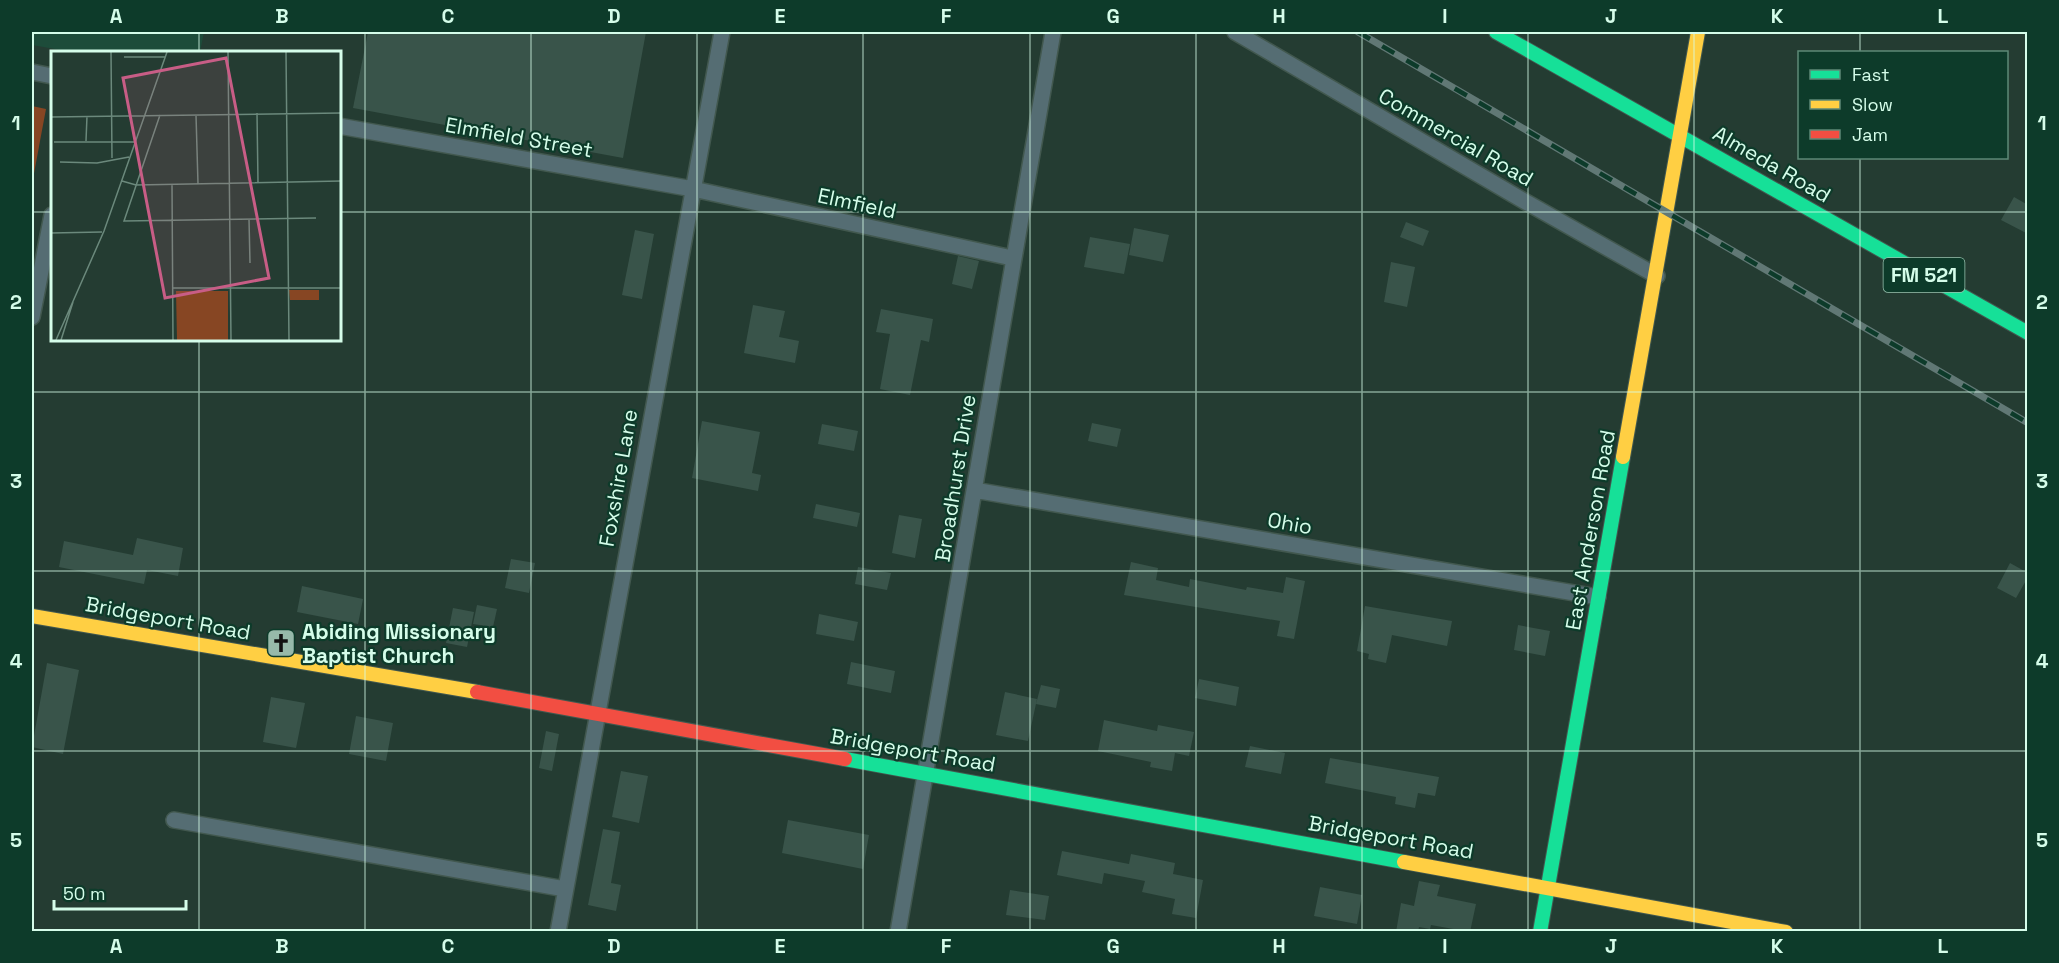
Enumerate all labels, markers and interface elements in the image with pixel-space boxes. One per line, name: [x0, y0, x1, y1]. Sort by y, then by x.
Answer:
text: A: [110, 3, 123, 29]
text: B: [275, 3, 289, 29]
text: C: [442, 3, 455, 29]
text: D: [607, 3, 621, 29]
text: E: [774, 3, 786, 29]
text: F: [941, 3, 952, 29]
text: G: [1106, 3, 1120, 29]
text: H: [1272, 3, 1286, 29]
text: I: [1442, 3, 1448, 29]
text: J: [1605, 3, 1617, 29]
text: K: [1771, 3, 1784, 29]
text: L: [1938, 3, 1949, 29]
inset map: [51, 51, 340, 340]
legend: [1798, 51, 2008, 159]
text: Fast: [1852, 63, 1889, 86]
street label: Commercial Road: [1374, 82, 1538, 192]
text: Slow: [1852, 93, 1893, 116]
text: 1: [11, 110, 21, 136]
text: 1: [2037, 110, 2047, 136]
street label: Elmfield Street: [443, 111, 595, 163]
street label: Almeda Road: [1708, 119, 1836, 209]
text: Jam: [1852, 123, 1888, 146]
street label: Elmfield: [815, 182, 899, 224]
road number: FM 521: [1884, 258, 1964, 292]
text: 2: [10, 289, 22, 315]
text: 2: [2036, 289, 2048, 315]
street label: Broadhurst Drive: [928, 392, 982, 564]
street label: Foxshire Lane: [593, 407, 643, 549]
street label: East Anderson Road: [1559, 428, 1621, 632]
text: 3: [10, 468, 22, 494]
text: 3: [2036, 468, 2048, 494]
street label: Ohio: [1265, 506, 1315, 540]
street label: Bridgeport Road: [83, 590, 253, 646]
place label: Abiding Missionary Baptist Church: [302, 618, 496, 669]
church icon: Abiding Missionary Baptist Church: [265, 627, 297, 659]
text: 4: [10, 648, 23, 674]
text: 4: [2036, 648, 2049, 674]
street label: Bridgeport Road: [828, 722, 998, 778]
street label: Bridgeport Road: [1306, 809, 1476, 865]
text: 5: [10, 827, 22, 853]
text: 5: [2036, 827, 2048, 853]
scale bar: [54, 873, 186, 911]
text: 50 m: [63, 882, 105, 905]
text: A: [110, 933, 123, 959]
text: B: [275, 933, 289, 959]
text: C: [442, 933, 455, 959]
text: D: [607, 933, 621, 959]
text: E: [774, 933, 786, 959]
text: F: [941, 933, 952, 959]
text: G: [1106, 933, 1120, 959]
text: H: [1272, 933, 1286, 959]
text: I: [1442, 933, 1448, 959]
text: J: [1605, 933, 1617, 959]
text: K: [1771, 933, 1784, 959]
text: L: [1938, 933, 1949, 959]

